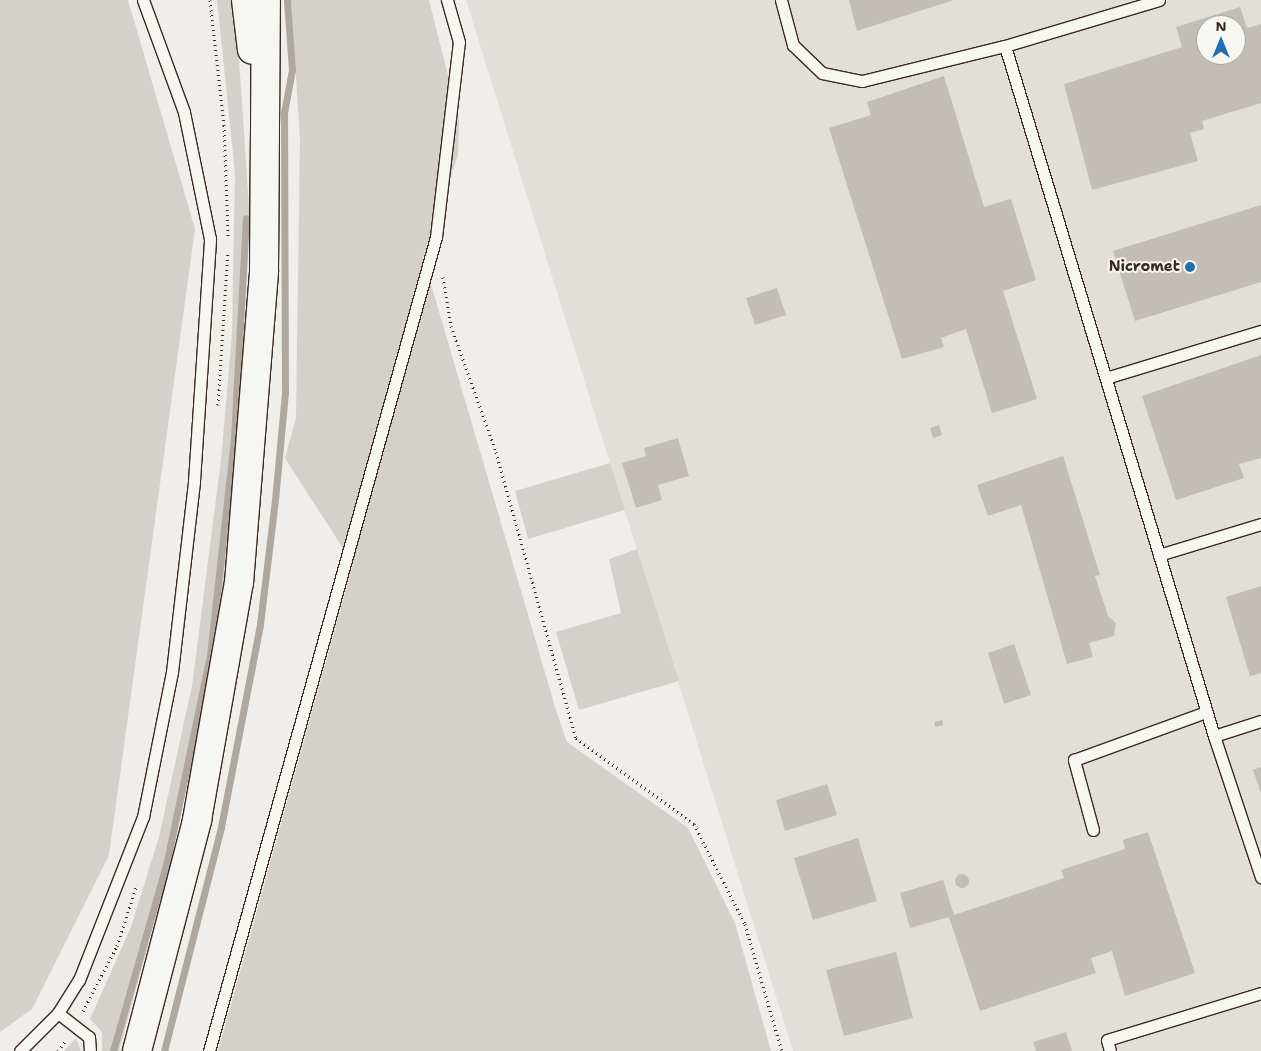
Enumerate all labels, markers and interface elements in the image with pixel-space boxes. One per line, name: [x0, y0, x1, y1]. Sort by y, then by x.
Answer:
north arrow: [1196, 15, 1246, 65]
text: N: [1215, 17, 1227, 35]
place label: Nicromet: [1109, 258, 1180, 276]
marker: Nicromet: [1184, 261, 1196, 273]

